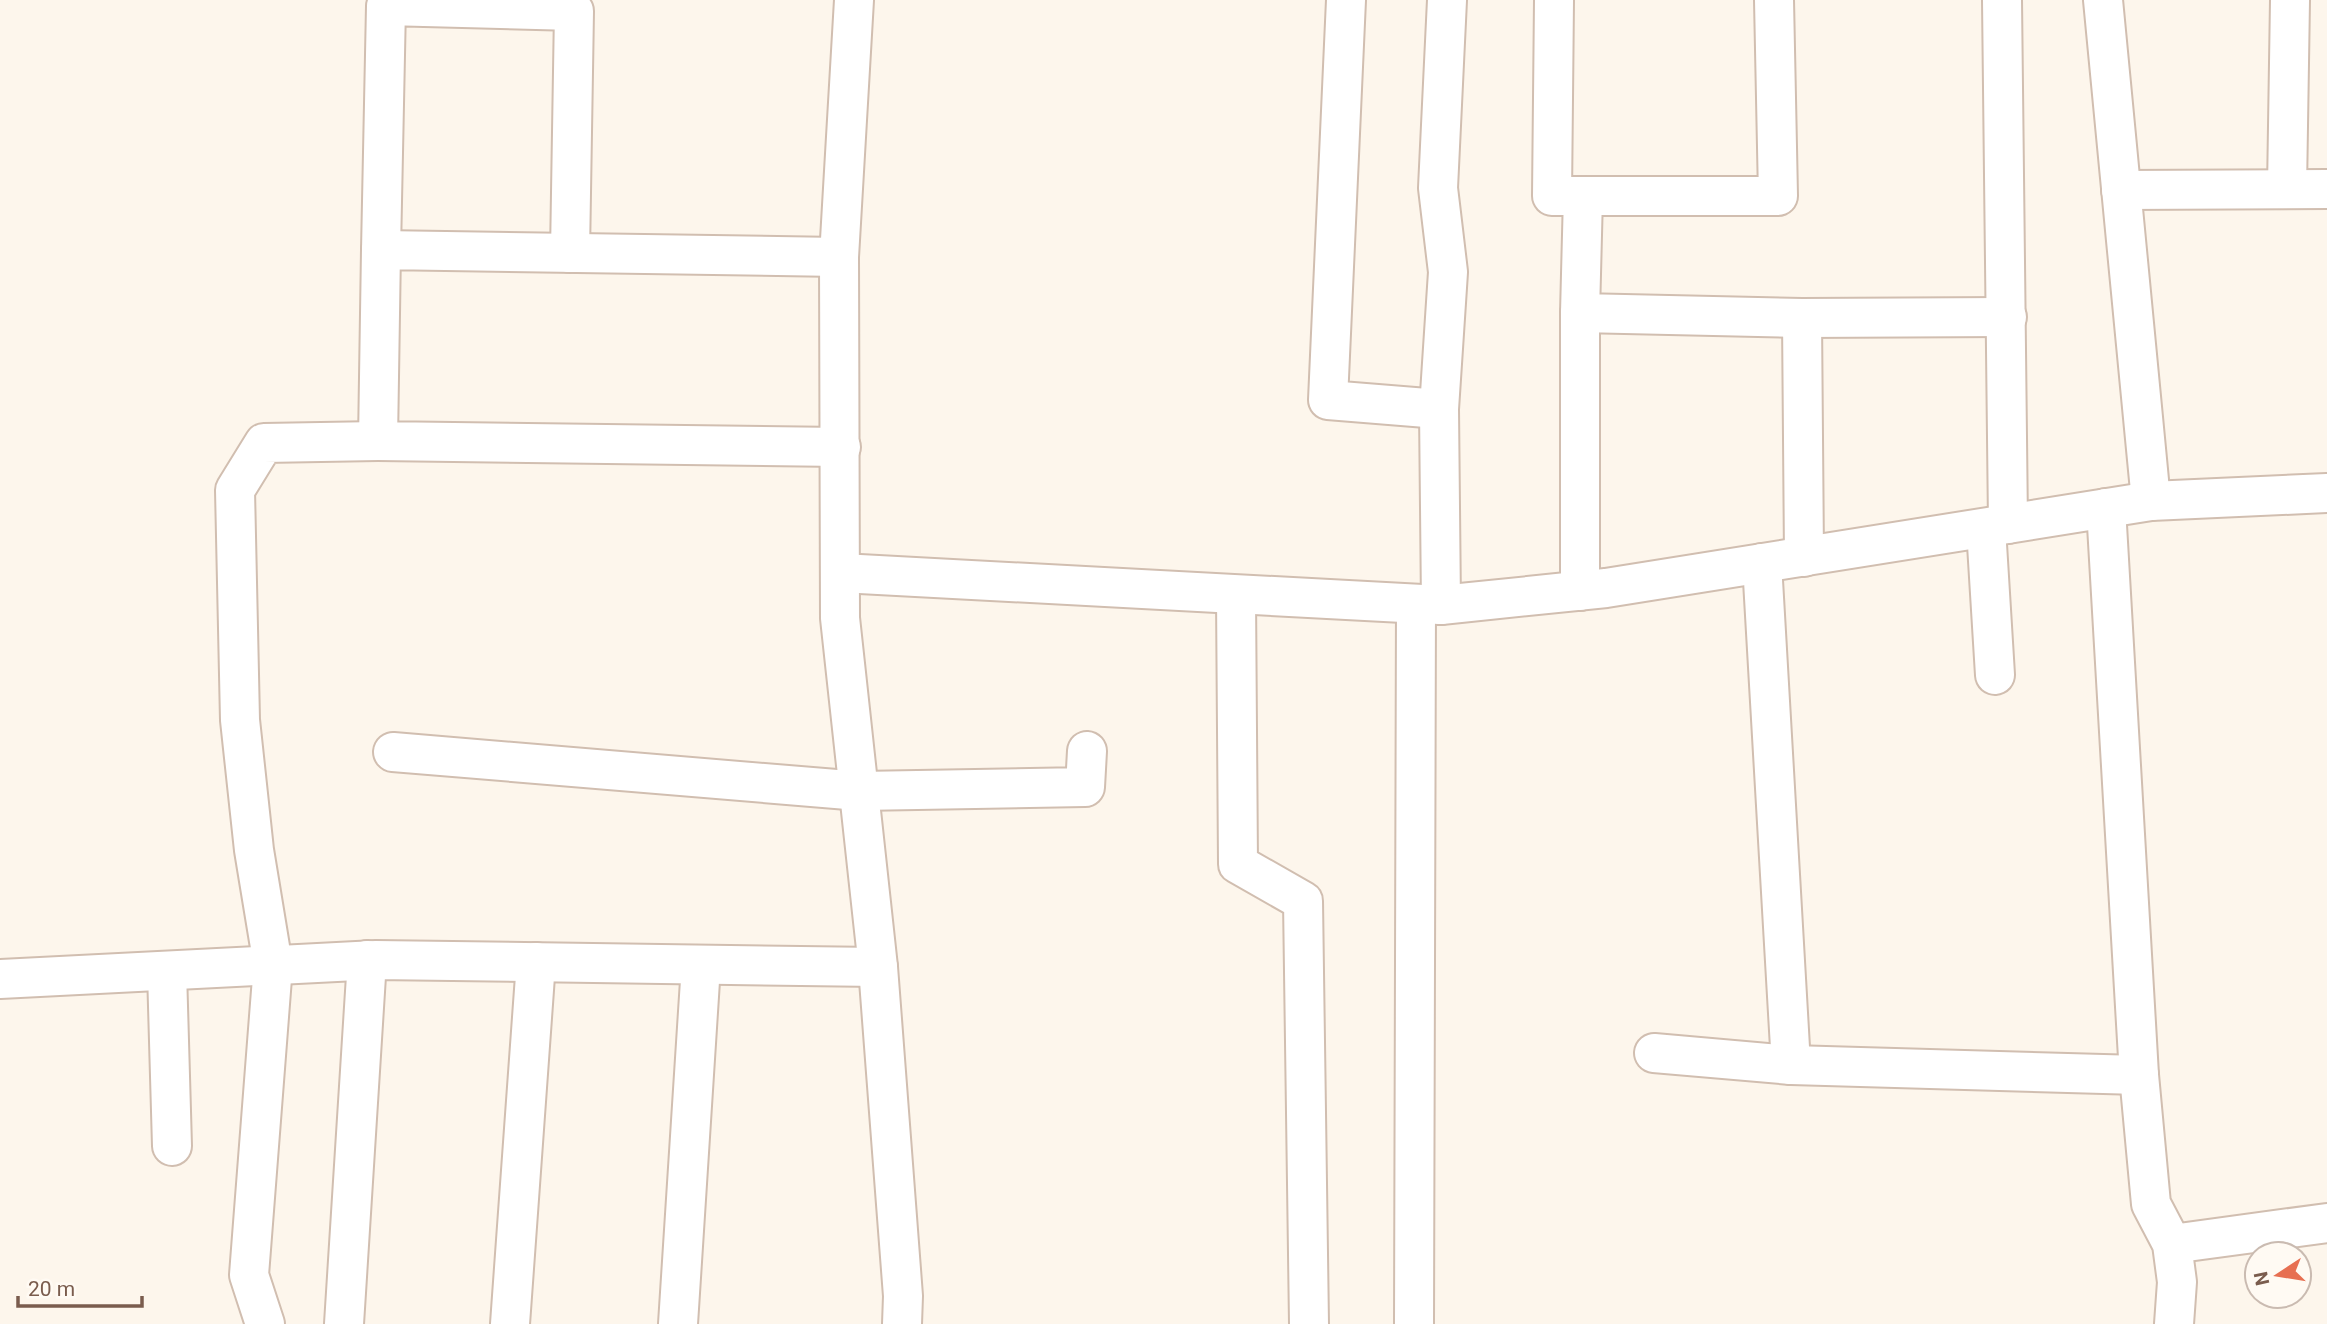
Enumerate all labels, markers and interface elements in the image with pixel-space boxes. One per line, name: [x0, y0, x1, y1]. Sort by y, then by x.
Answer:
north arrow: [2243, 1240, 2313, 1310]
scale bar: [18, 1264, 142, 1308]
text: N: [2249, 1269, 2275, 1287]
text: 20 m: [28, 1277, 75, 1301]

